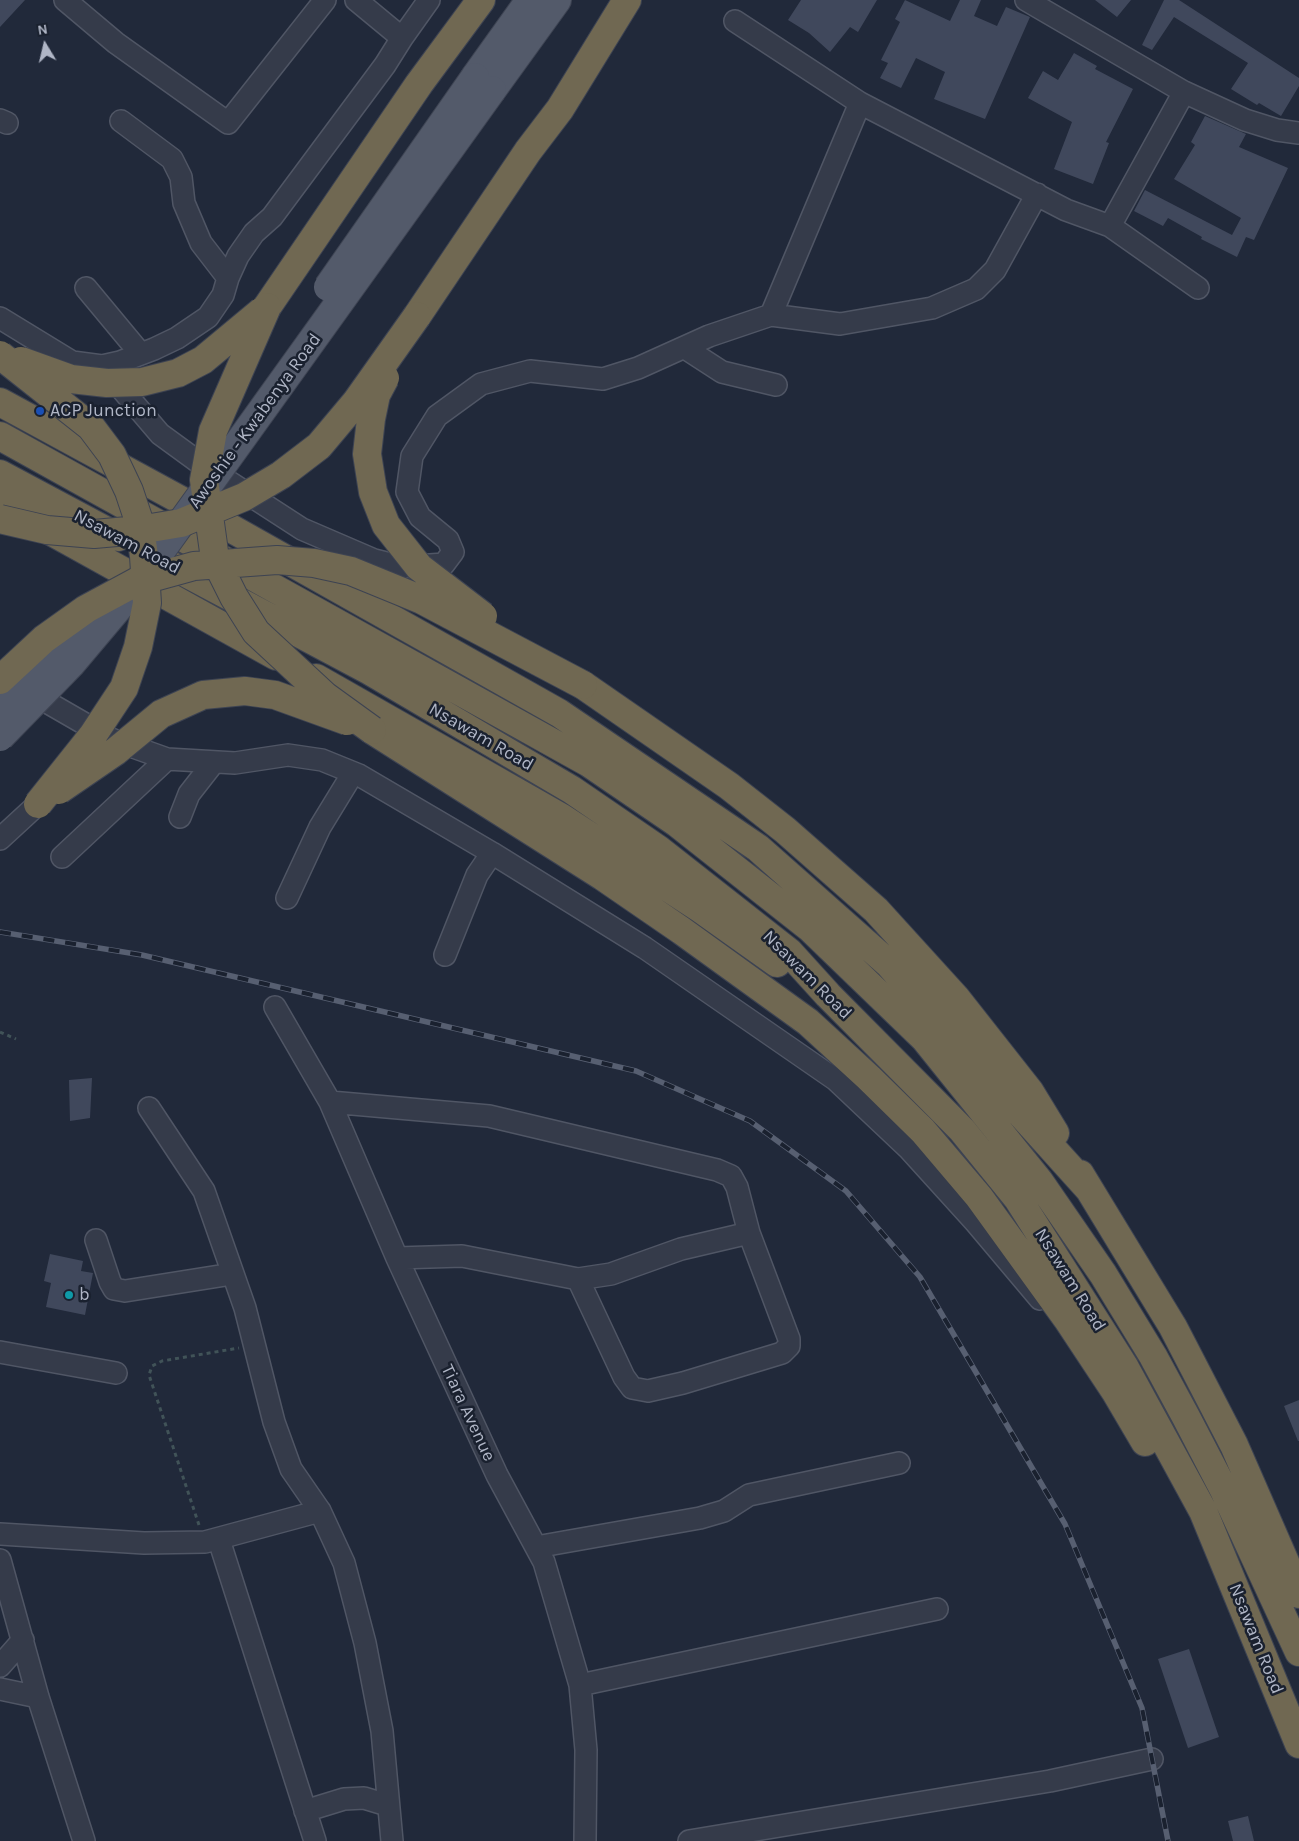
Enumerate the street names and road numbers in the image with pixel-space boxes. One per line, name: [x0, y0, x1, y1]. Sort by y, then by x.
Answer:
street label: Awoshie - Kwabenya Road: [184, 329, 326, 513]
street label: Nsawam Road: [70, 505, 184, 579]
street label: Nsawam Road: [425, 698, 537, 776]
street label: Nsawam Road: [758, 926, 856, 1024]
street label: Nsawam Road: [1030, 1225, 1110, 1335]
street label: Tiara Avenue: [436, 1361, 500, 1465]
street label: Nsawam Road: [1224, 1581, 1288, 1697]

